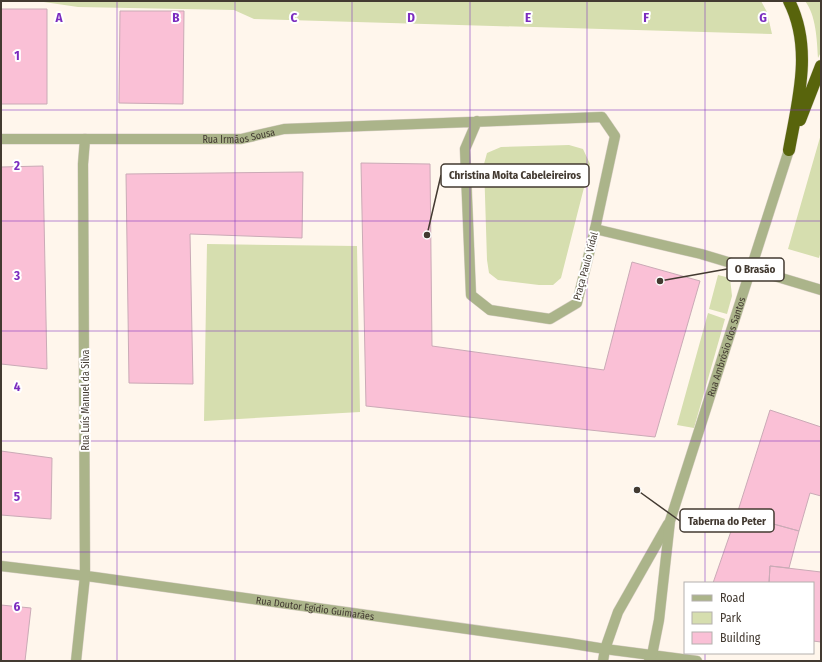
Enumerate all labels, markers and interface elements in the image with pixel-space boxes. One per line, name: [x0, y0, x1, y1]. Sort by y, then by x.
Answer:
text: A: [54, 10, 63, 25]
text: B: [172, 10, 180, 25]
text: C: [291, 10, 298, 25]
text: D: [407, 10, 415, 25]
text: E: [525, 10, 531, 25]
text: F: [643, 10, 649, 25]
text: G: [759, 10, 767, 25]
text: 1: [14, 48, 20, 63]
street label: Rua Irmãos Sousa: [202, 126, 276, 146]
text: 2: [13, 158, 20, 173]
callout: Christina Moita Cabeleireiros: [441, 164, 589, 187]
text: Christina Moita Cabeleireiros: [449, 169, 581, 182]
street label: Praça Paulo Vidal: [571, 231, 601, 302]
callout: O Brasão: [727, 258, 784, 281]
text: O Brasão: [735, 263, 775, 276]
text: 3: [13, 268, 20, 283]
street label: Rua Ambrósio dos Santos: [705, 296, 748, 399]
street label: Rua Luís Manuel da Silva: [79, 349, 92, 450]
text: 4: [14, 379, 21, 394]
text: 5: [14, 489, 20, 504]
callout: Taberna do Peter: [680, 509, 774, 532]
text: Taberna do Peter: [688, 515, 767, 528]
legend: [684, 582, 814, 654]
text: Road: [720, 591, 745, 605]
street label: Rua Doutor Egídio Guimarães: [255, 595, 375, 623]
text: 6: [14, 599, 21, 614]
text: Park: [720, 611, 742, 625]
text: Building: [720, 631, 761, 645]

